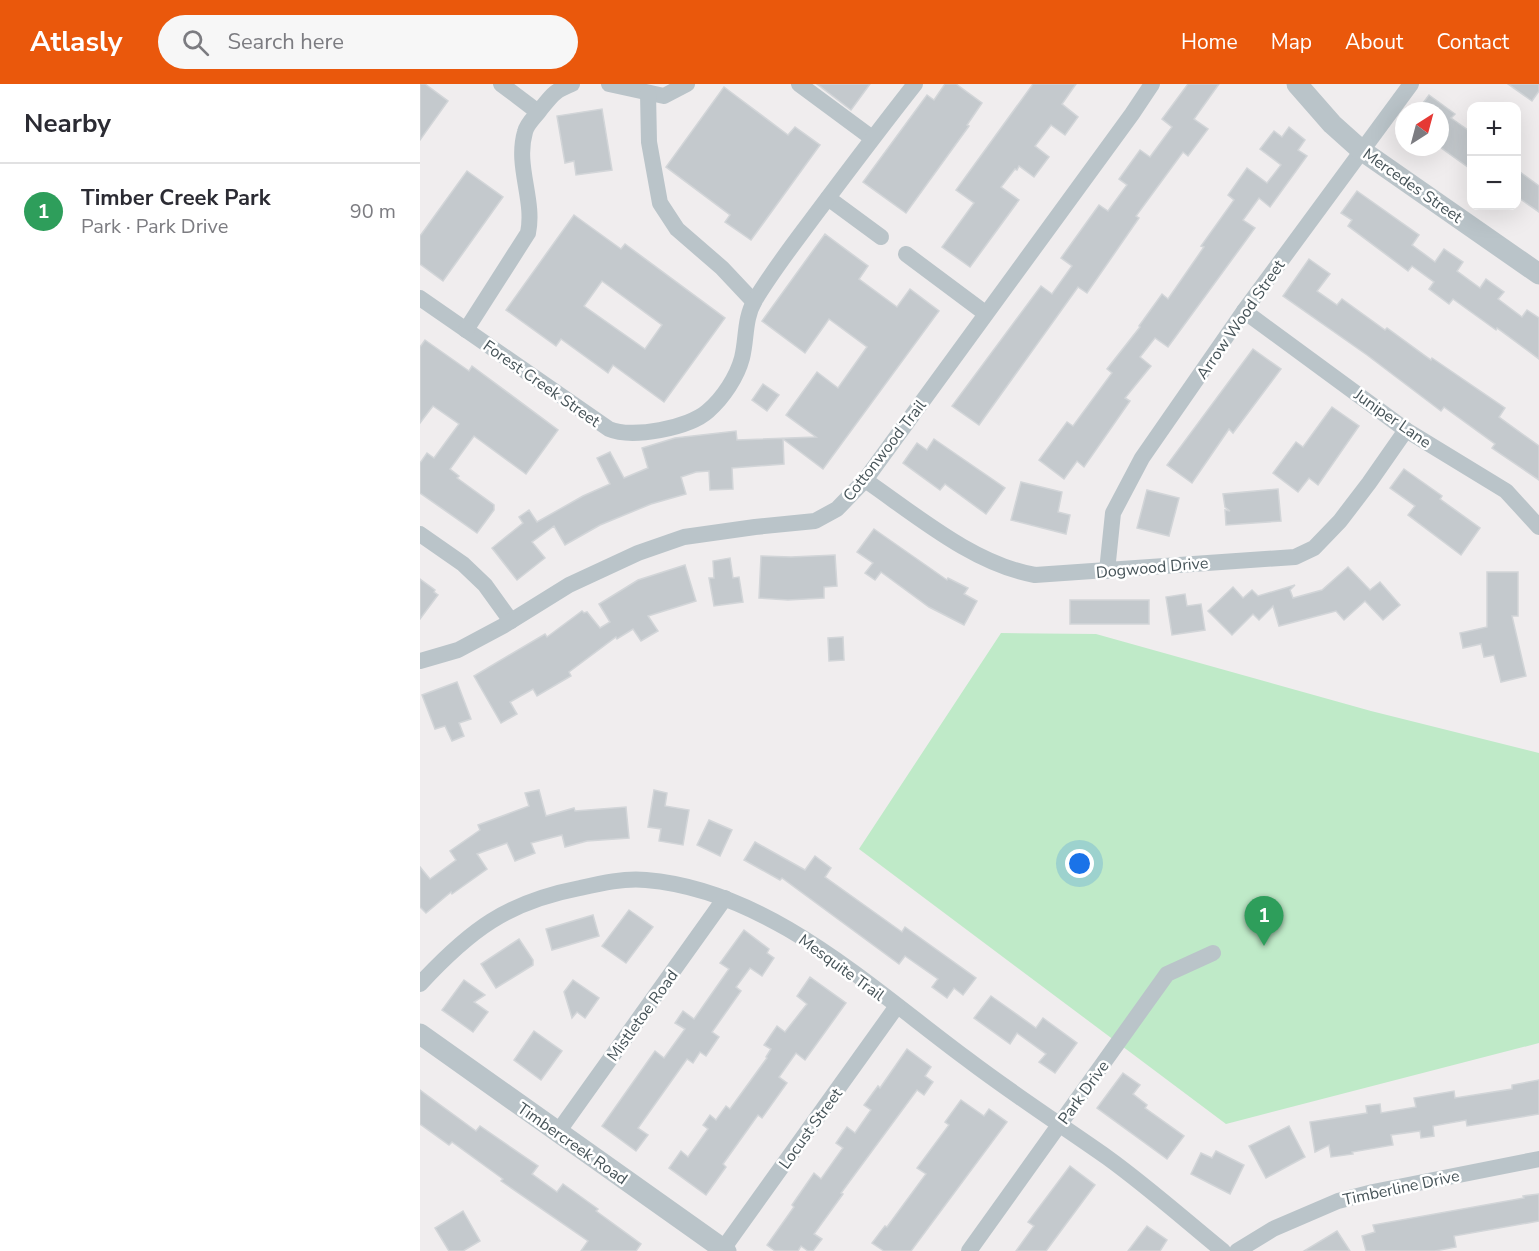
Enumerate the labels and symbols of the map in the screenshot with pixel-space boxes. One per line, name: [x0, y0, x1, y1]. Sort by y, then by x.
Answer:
north arrow: [1395, 102, 1449, 156]
street label: Mercedes Street: [1358, 143, 1467, 229]
street label: Arrow Wood Street: [1191, 255, 1290, 384]
street label: Forest Creek Street: [479, 335, 605, 433]
street label: Juniper Lane: [1349, 384, 1435, 453]
street label: Cottonwood Trail: [838, 395, 932, 506]
street label: Dogwood Drive: [1095, 552, 1209, 584]
your location: [1065, 849, 1094, 878]
pin: 1: [1244, 896, 1284, 946]
street label: Mesquite Trail: [794, 929, 889, 1007]
street label: Mistletoe Road: [602, 965, 683, 1066]
street label: Park Drive: [1053, 1056, 1114, 1129]
street label: Locust Street: [774, 1083, 848, 1173]
street label: Timbercreek Road: [513, 1098, 632, 1190]
street label: Timberline Drive: [1341, 1165, 1462, 1211]

